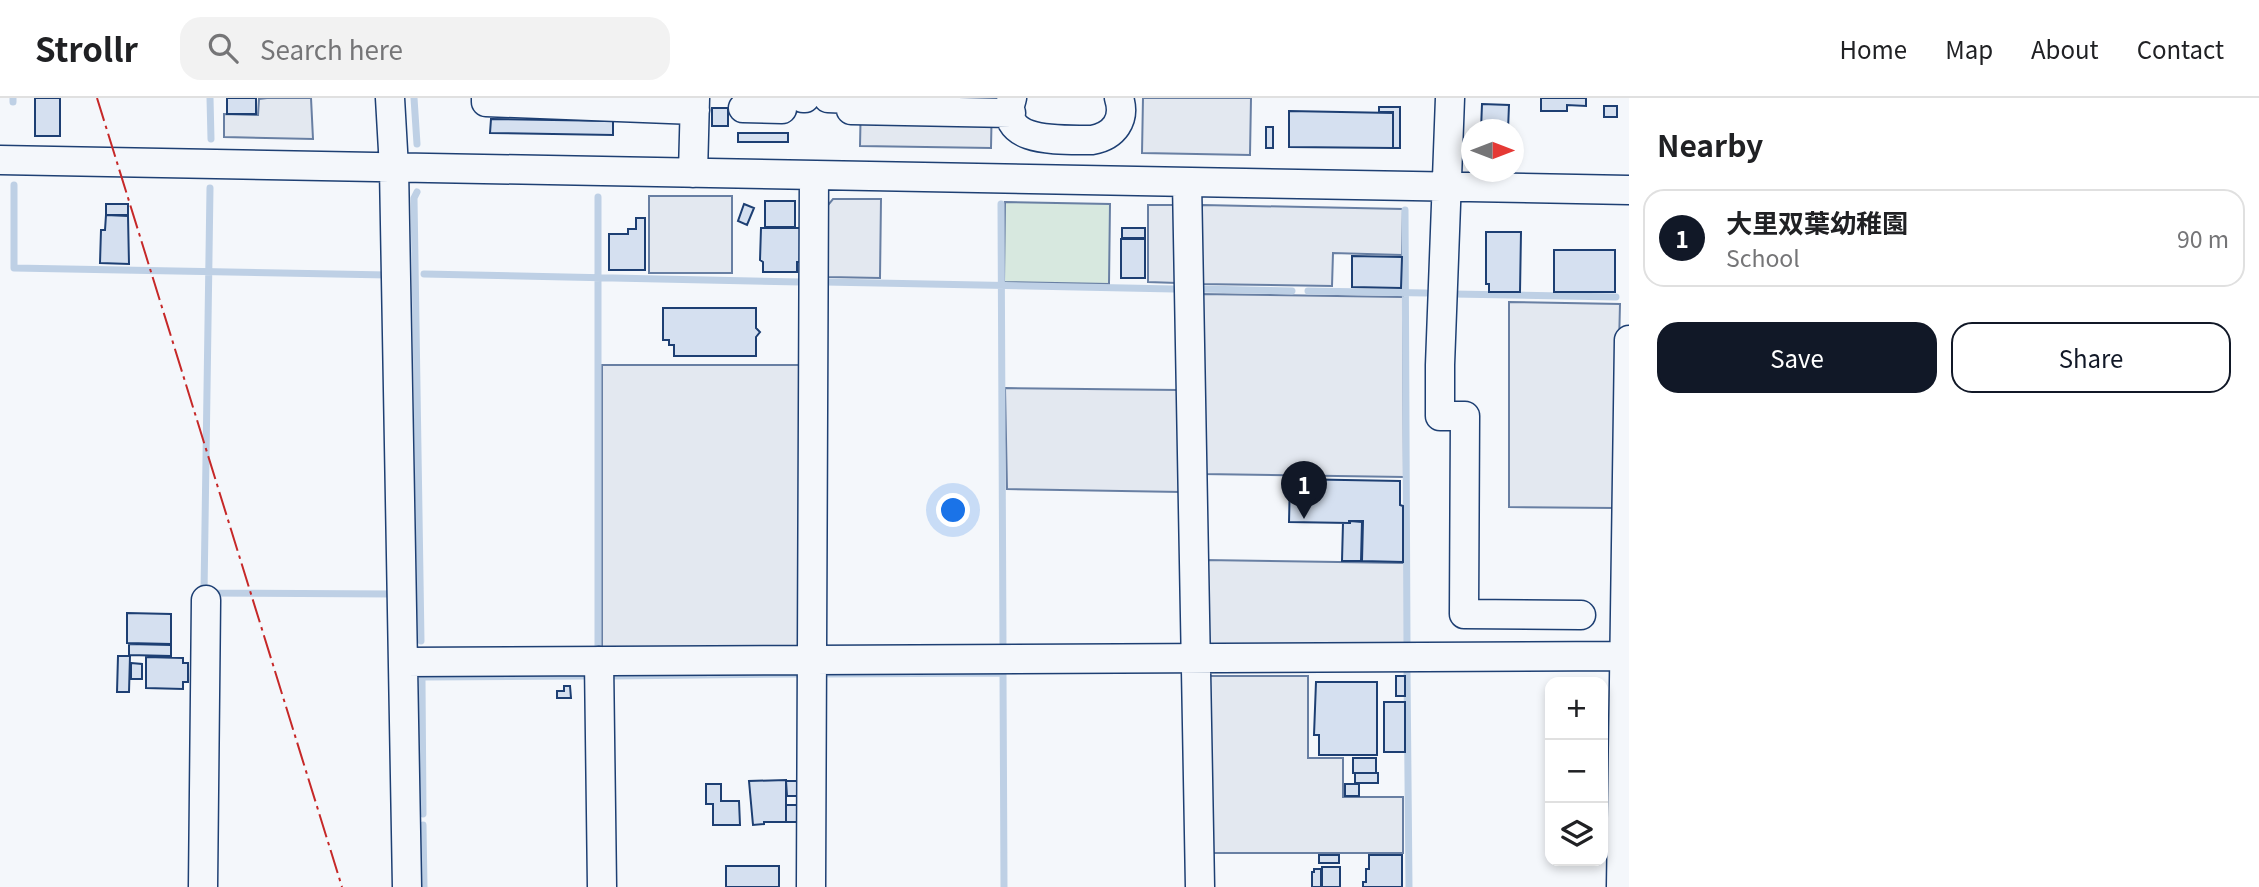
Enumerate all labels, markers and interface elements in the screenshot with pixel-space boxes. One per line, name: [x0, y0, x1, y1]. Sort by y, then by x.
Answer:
search box: [180, 17, 670, 80]
text: Strollr: [35, 24, 138, 72]
icon: search: [204, 29, 242, 67]
text: Search here: [260, 30, 403, 67]
text: Home: [1840, 31, 1907, 66]
text: Map: [1945, 31, 1993, 66]
text: About: [2031, 31, 2099, 66]
text: Contact: [2137, 31, 2224, 66]
north arrow: [1461, 119, 1524, 182]
text: Nearby: [1657, 122, 1763, 166]
text: 大里双葉幼稚園: [1726, 203, 1908, 240]
text: 1: [1675, 221, 1689, 255]
text: 90 m: [2177, 221, 2229, 255]
text: School: [1726, 240, 1800, 274]
button: Save: [1657, 322, 1937, 393]
button: Share: [1951, 322, 2231, 393]
pin: 1: [1281, 461, 1327, 519]
your location: [936, 493, 970, 527]
map controls: [1545, 677, 1608, 866]
button: +: [1545, 677, 1608, 740]
button: −: [1545, 740, 1608, 803]
button: layers: [1545, 803, 1608, 866]

